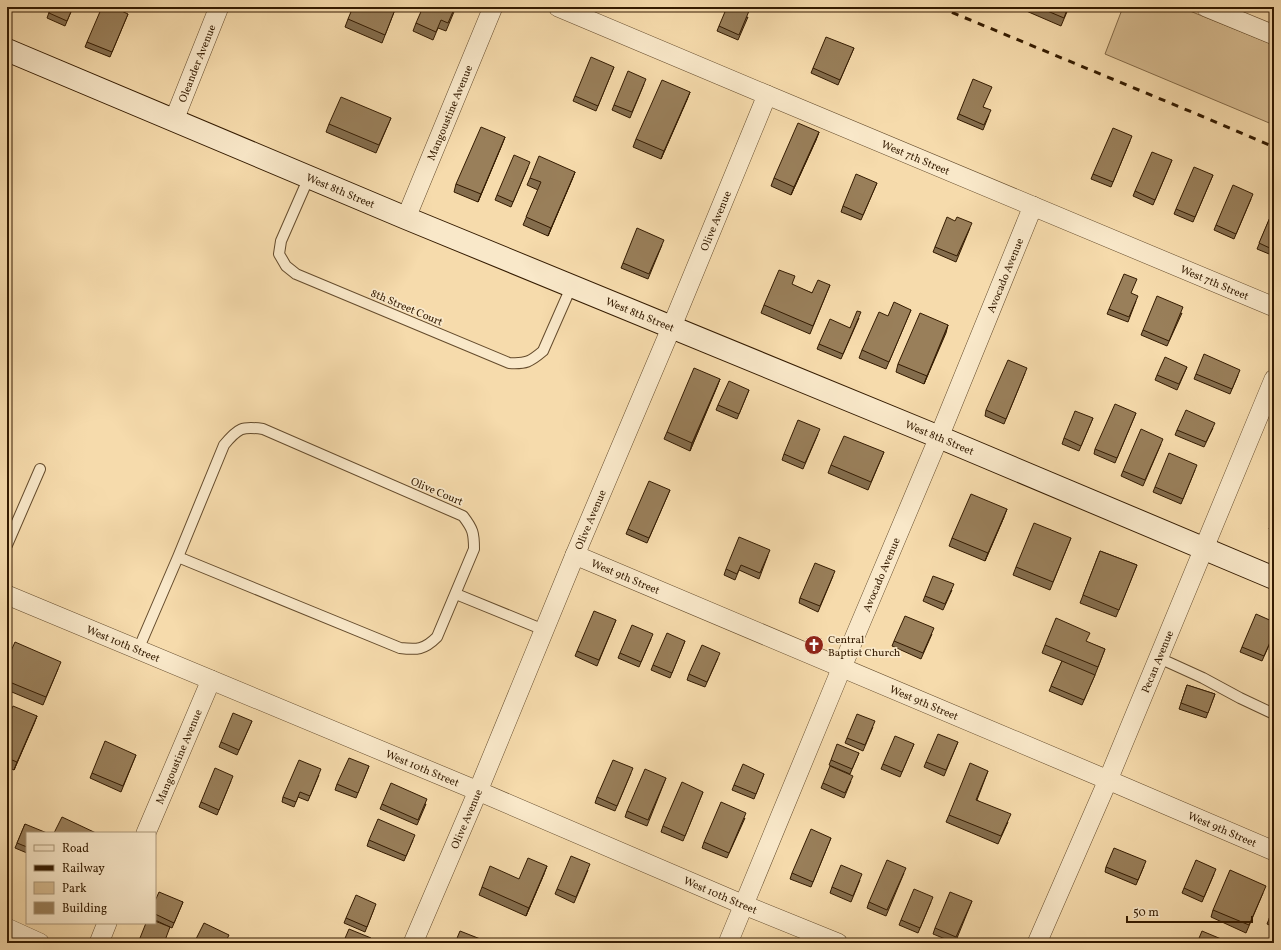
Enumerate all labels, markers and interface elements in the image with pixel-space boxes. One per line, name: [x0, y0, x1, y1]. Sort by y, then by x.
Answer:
street label: Oleander Avenue: [176, 23, 220, 105]
street label: Mangoustine Avenue: [424, 63, 477, 163]
street label: West 7th Street: [879, 138, 952, 180]
street label: West 8th Street: [303, 171, 377, 213]
street label: Olive Avenue: [698, 189, 736, 254]
street label: Avocado Avenue: [984, 236, 1028, 315]
street label: West 7th Street: [1178, 263, 1251, 305]
street label: 8th Street Court: [368, 286, 445, 330]
street label: West 8th Street: [603, 295, 676, 336]
street label: West 8th Street: [902, 418, 976, 460]
street label: Olive Court: [408, 475, 465, 510]
street label: Olive Avenue: [572, 488, 611, 552]
street label: Avocado Avenue: [860, 536, 905, 615]
street label: West 9th Street: [588, 557, 662, 599]
street label: West 10th Street: [84, 623, 162, 667]
street label: Pecan Avenue: [1139, 628, 1178, 696]
place label: Central Baptist Church: [828, 633, 901, 661]
church icon: Central Baptist Church: [803, 634, 825, 656]
street label: West 9th Street: [887, 683, 960, 725]
street label: Mangoustine Avenue: [153, 707, 207, 807]
street label: West 10th Street: [383, 747, 461, 791]
street label: Olive Avenue: [448, 787, 487, 852]
street label: West 9th Street: [1185, 809, 1259, 852]
legend: [26, 832, 156, 924]
text: Road: [62, 841, 89, 857]
text: Railway: [62, 861, 105, 877]
street label: West 10th Street: [681, 874, 759, 919]
text: Park: [62, 881, 87, 897]
scale bar: [1127, 898, 1252, 924]
text: Building: [62, 901, 107, 917]
text: 50 m: [1133, 905, 1159, 921]

